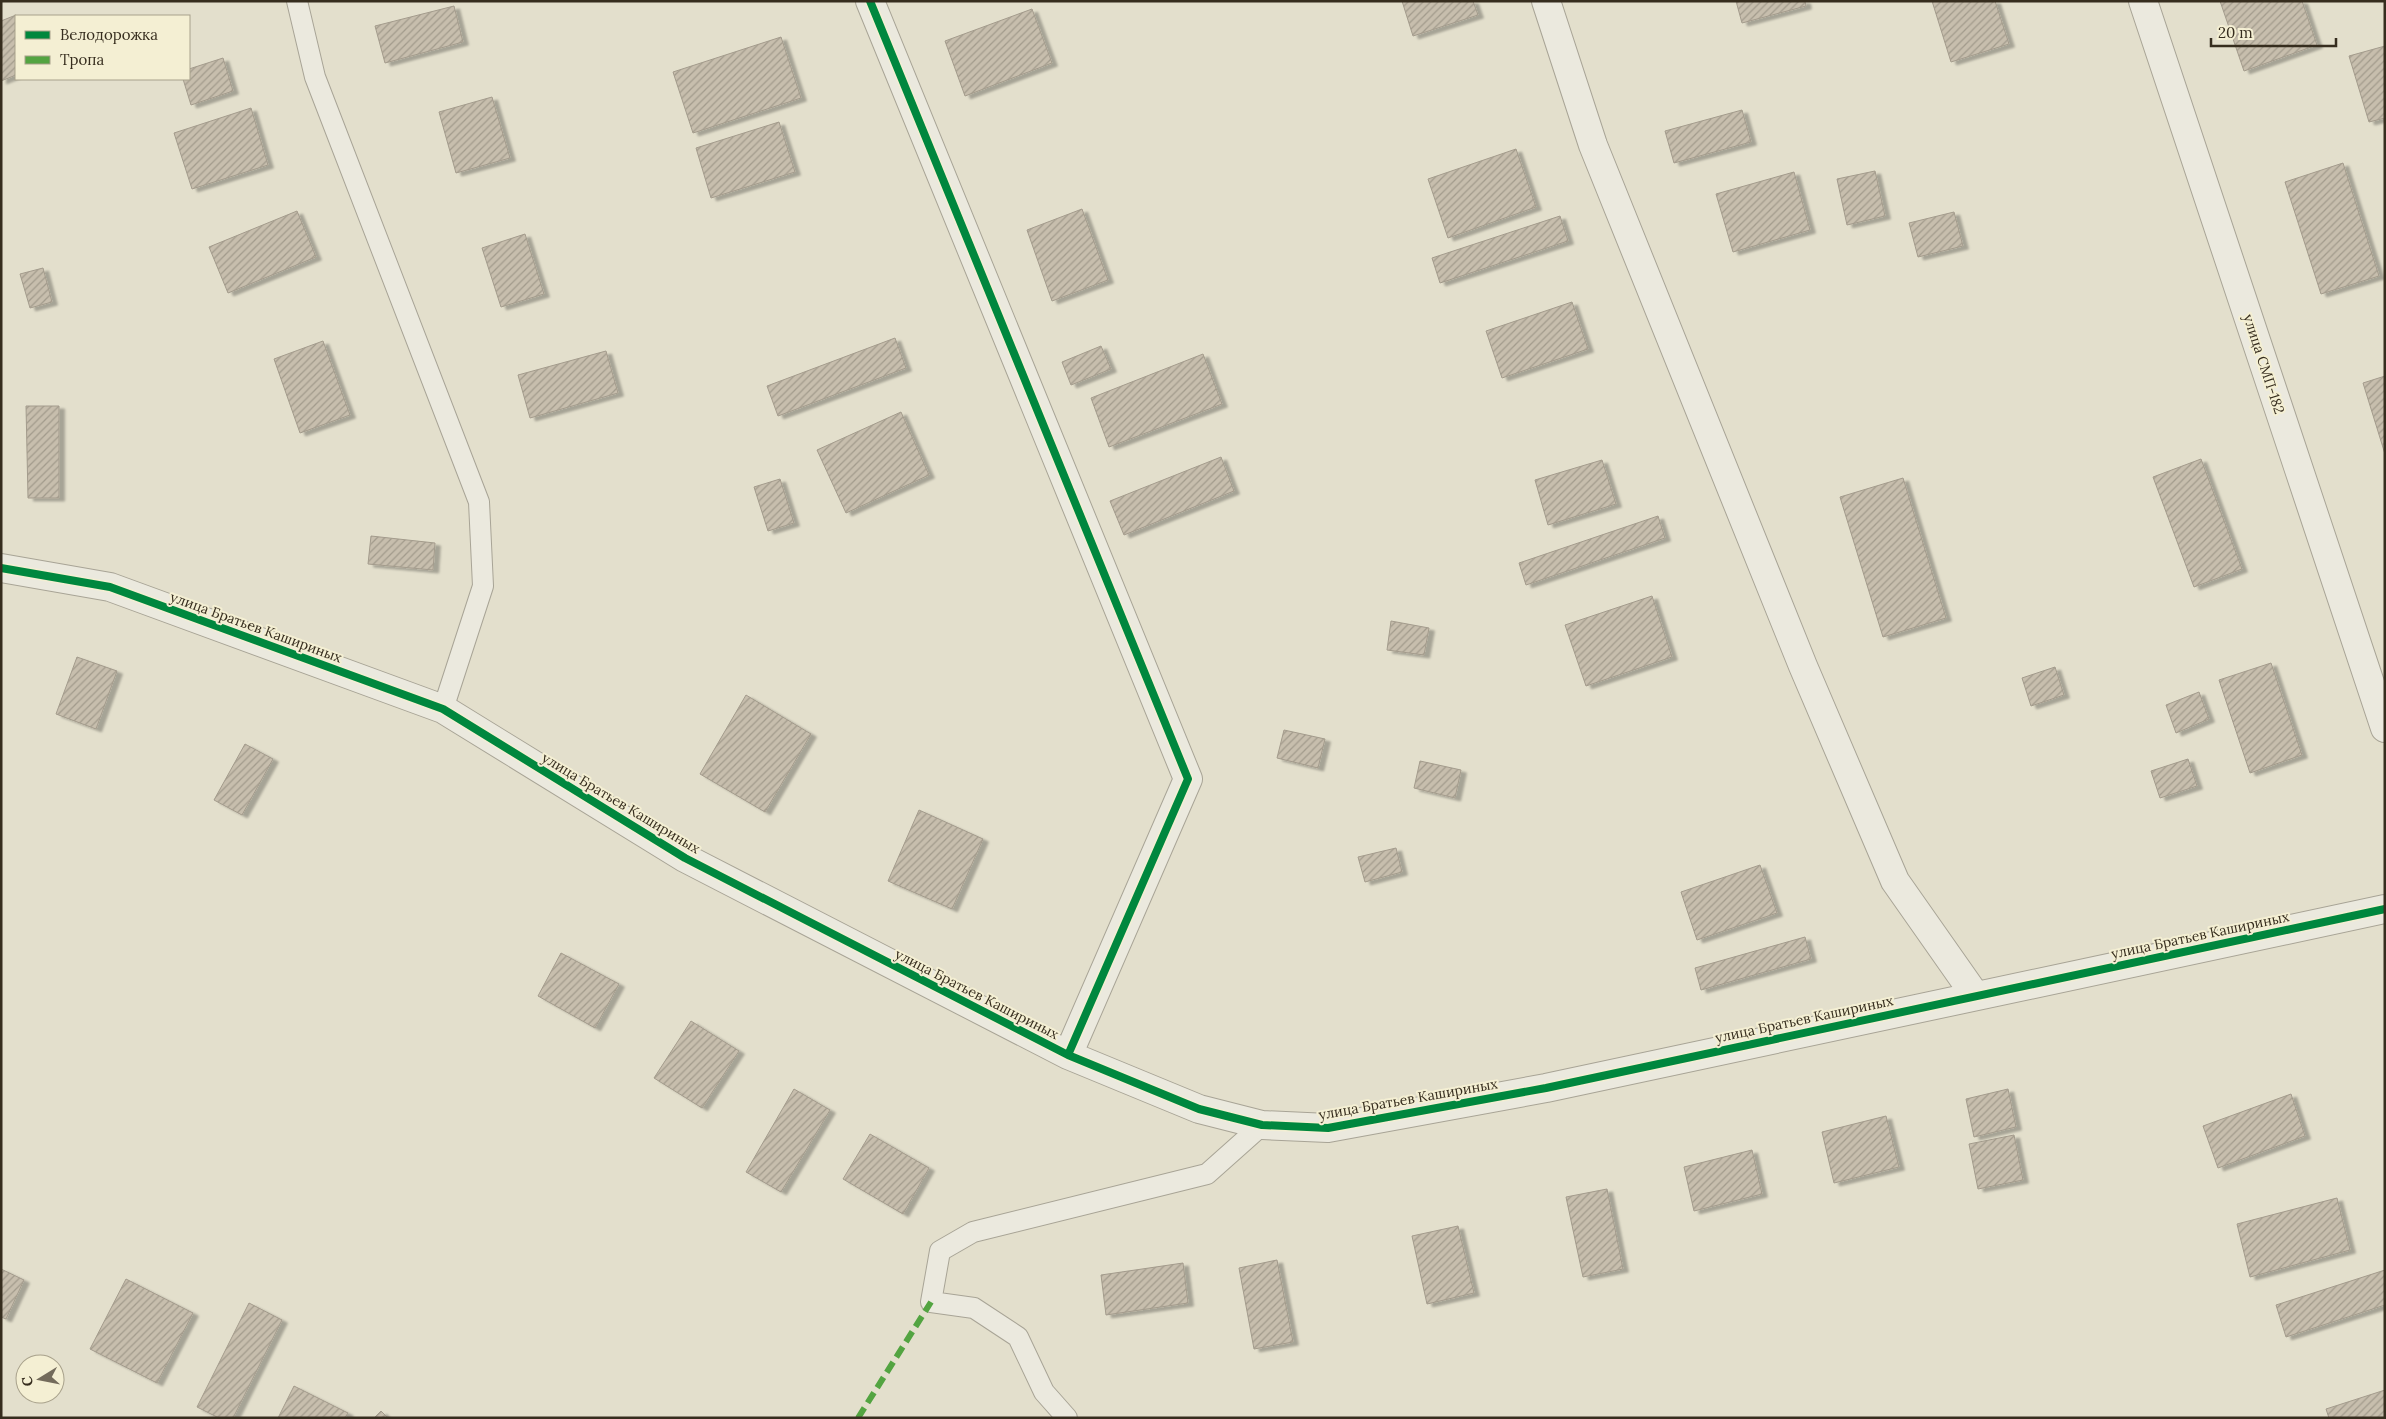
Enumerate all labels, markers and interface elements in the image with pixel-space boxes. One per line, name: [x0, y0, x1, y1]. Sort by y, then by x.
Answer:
legend: [15, 15, 190, 80]
scale bar: [2211, 15, 2336, 47]
text: 20 m: [2218, 23, 2253, 42]
text: Велодорожка: [60, 25, 158, 44]
text: Тропа: [60, 50, 105, 69]
street label: улица СМП-182: [2239, 312, 2289, 416]
street label: улица Братьев Кашириных: [168, 587, 345, 667]
street label: улица Братьев Кашириных: [539, 749, 704, 858]
street label: улица Братьев Кашириных: [2109, 907, 2291, 963]
street label: улица Братьев Кашириных: [892, 945, 1063, 1044]
street label: улица Братьев Кашириных: [1713, 991, 1895, 1047]
street label: улица Братьев Кашириных: [1317, 1074, 1500, 1124]
north arrow: [15, 1354, 65, 1404]
text: С: [17, 1375, 37, 1388]

